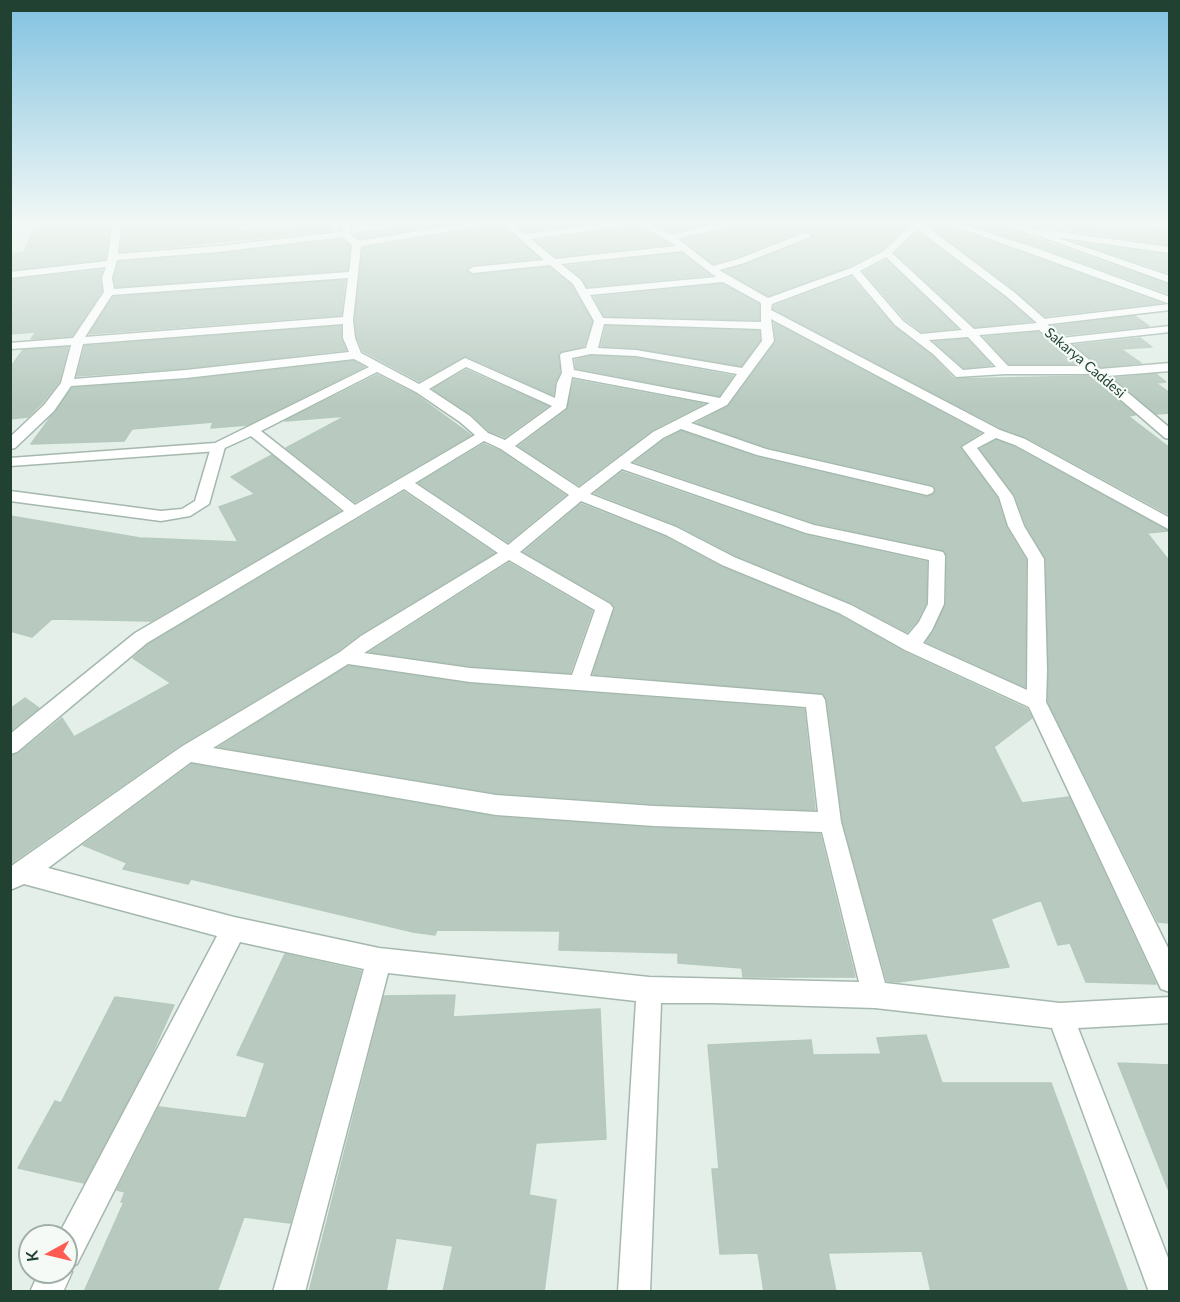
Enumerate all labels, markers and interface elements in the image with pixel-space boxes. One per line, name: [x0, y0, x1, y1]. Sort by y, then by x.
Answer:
street label: Sakarya Caddesi: [1041, 324, 1129, 402]
north arrow: [18, 1224, 78, 1284]
text: K: [21, 1250, 42, 1263]

